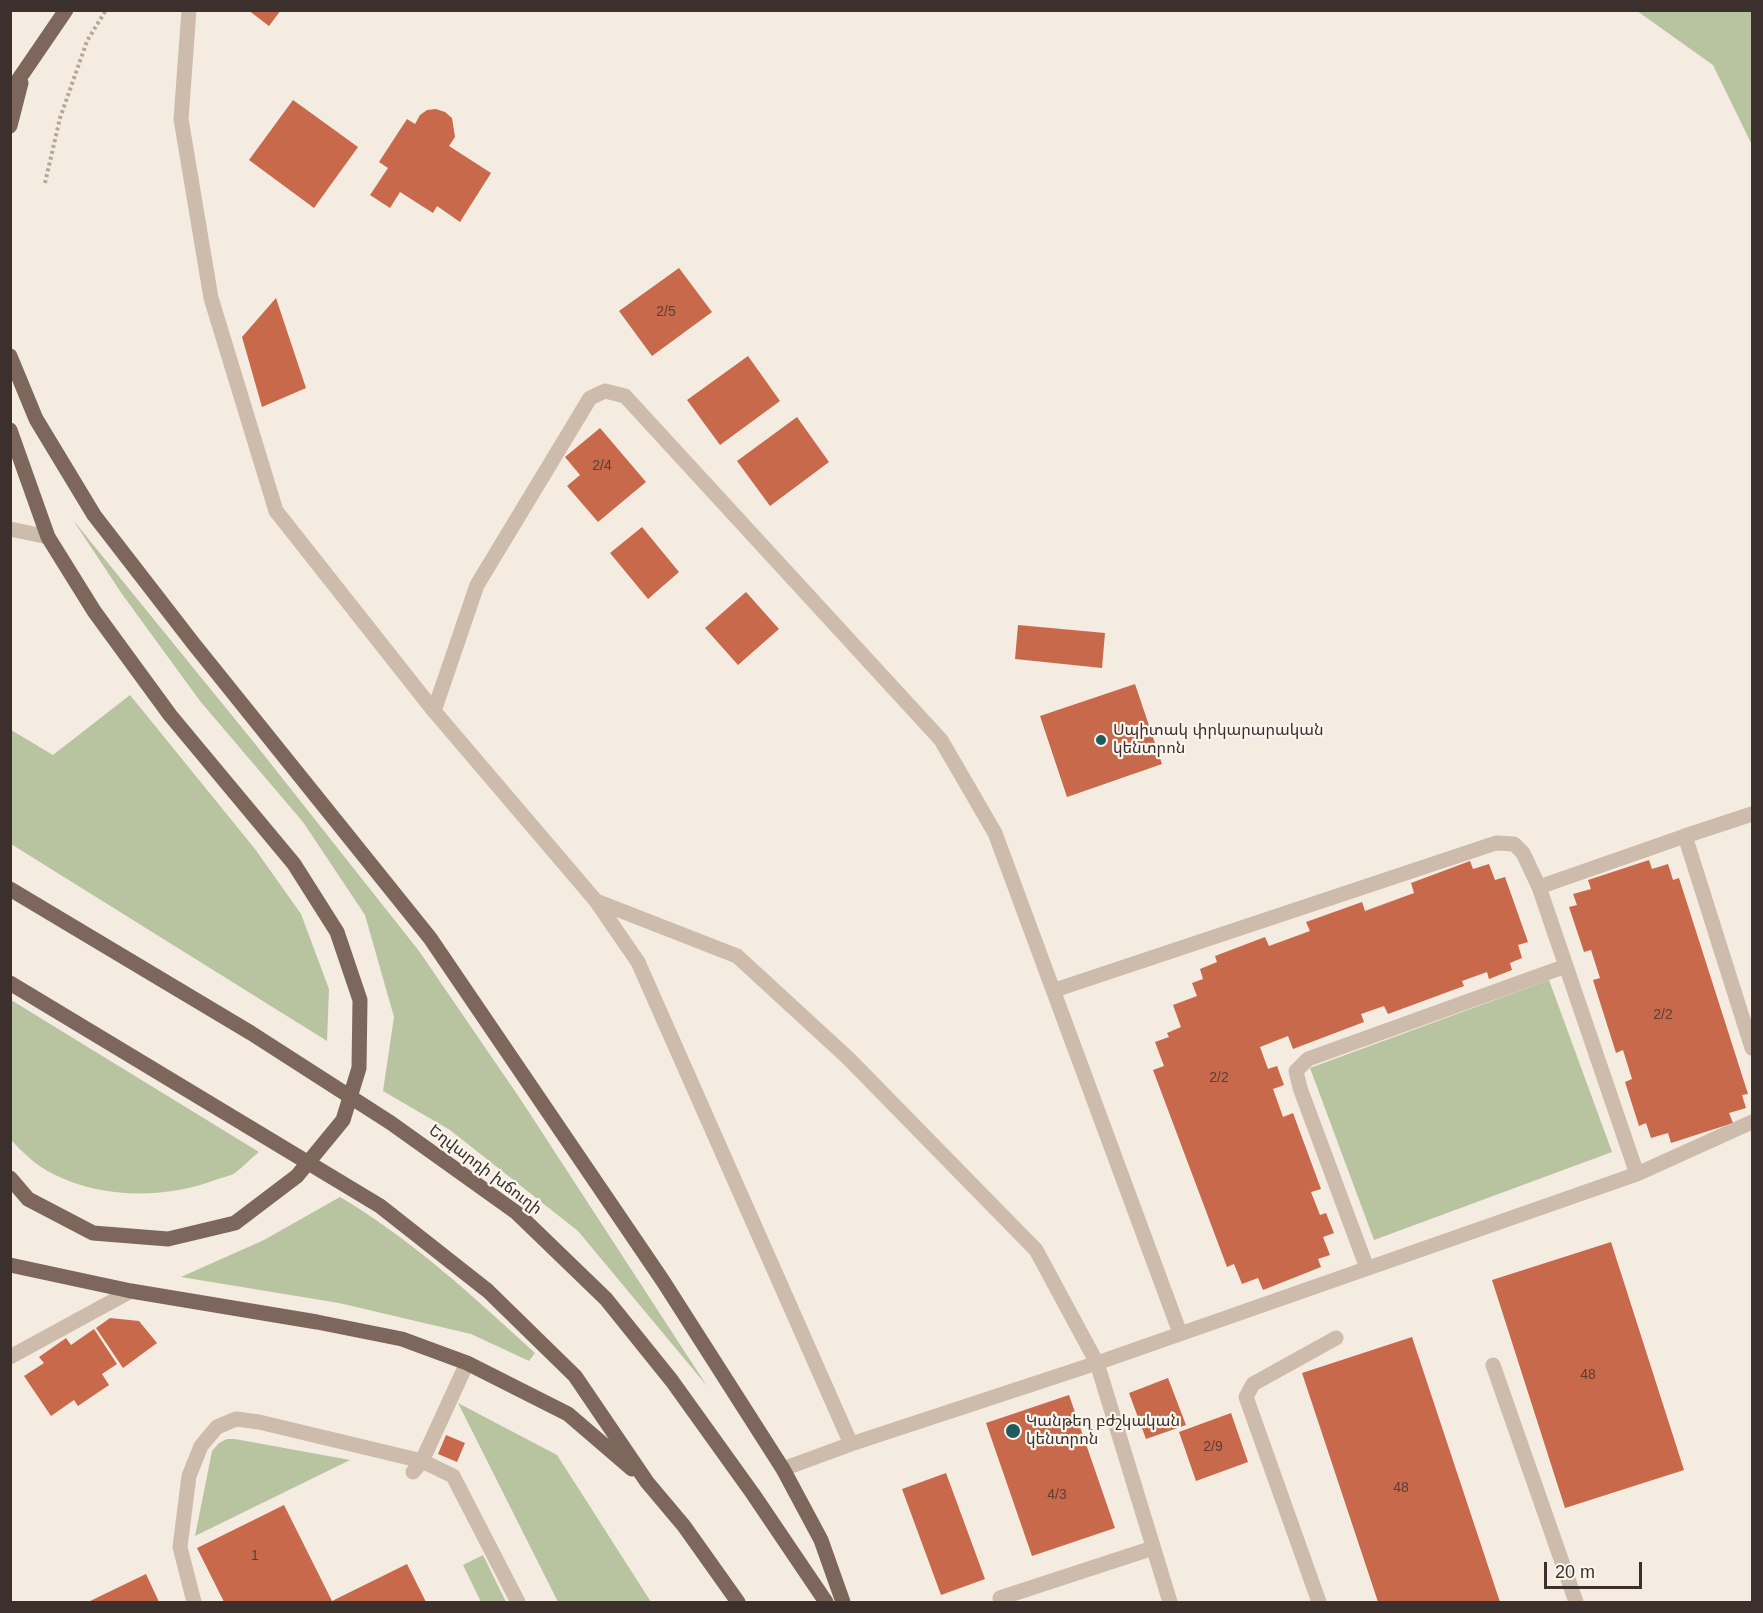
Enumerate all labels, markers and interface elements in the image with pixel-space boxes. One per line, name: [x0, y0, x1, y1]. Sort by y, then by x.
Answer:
house number: 2/5: [656, 304, 676, 320]
house number: 2/4: [592, 458, 612, 474]
place label: Սպիտակ փրկարարական կենտրոն: [1113, 721, 1324, 759]
marker: Սպիտակ փրկարարական կենտրոն: [1094, 733, 1108, 747]
house number: 2/2: [1653, 1007, 1673, 1023]
house number: 2/2: [1209, 1070, 1229, 1086]
street label: Եղվարդի խճուղի: [425, 1121, 545, 1219]
house number: 48: [1580, 1367, 1596, 1383]
place label: Կանթեղ բժշկական կենտրոն: [1026, 1412, 1180, 1450]
marker: Կանթեղ բժշկական կենտրոն: [1004, 1422, 1022, 1440]
house number: 2/9: [1203, 1439, 1223, 1455]
house number: 48: [1393, 1480, 1409, 1496]
house number: 4/3: [1047, 1487, 1067, 1503]
house number: 1: [251, 1548, 259, 1564]
scale bar: [1547, 1550, 1644, 1588]
text: 20 m: [1555, 1562, 1595, 1582]

